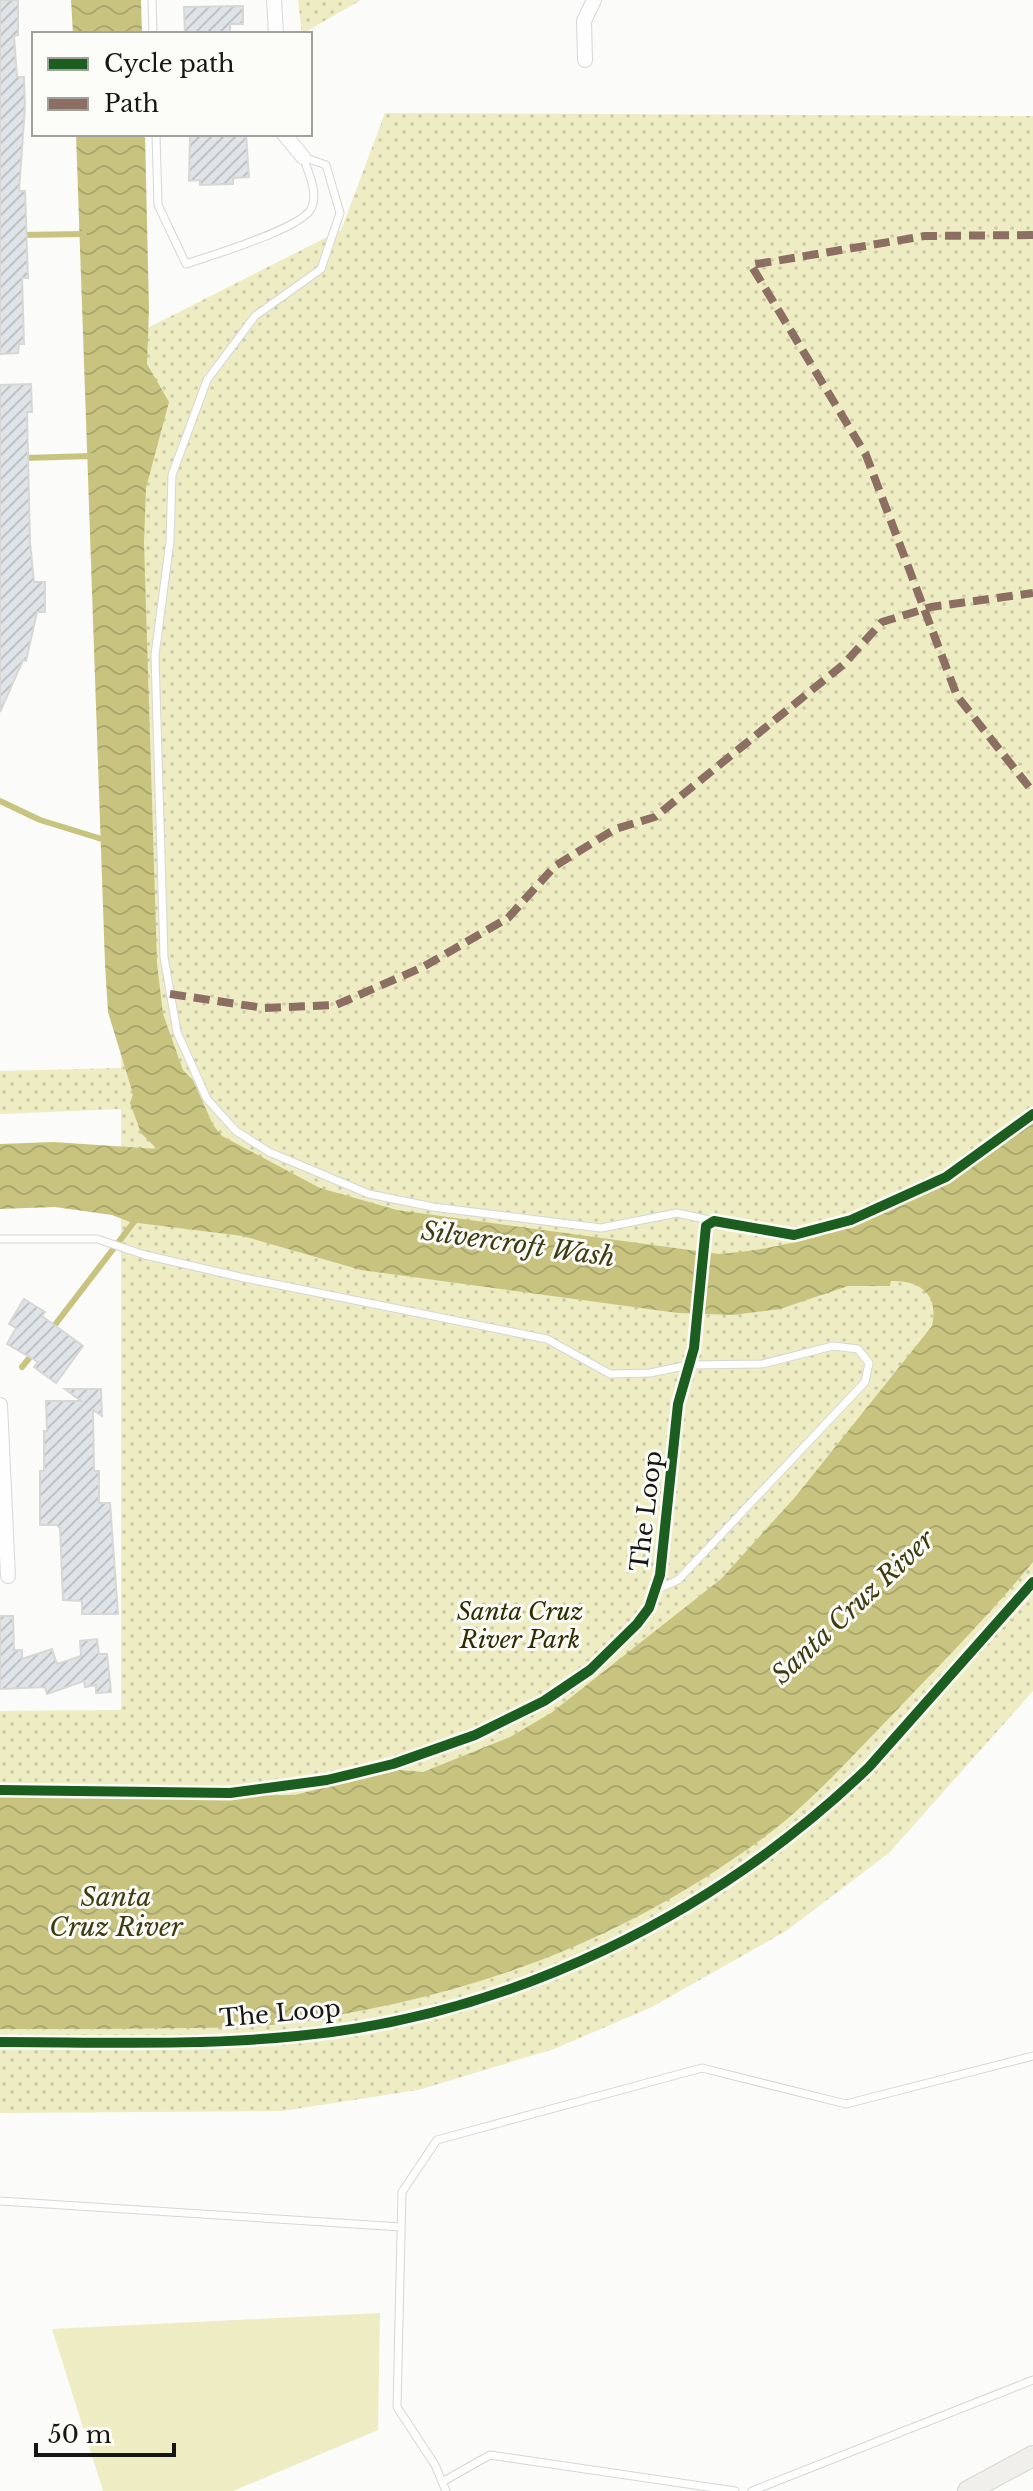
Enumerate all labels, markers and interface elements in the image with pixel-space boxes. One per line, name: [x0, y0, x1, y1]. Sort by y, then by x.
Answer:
legend: [32, 32, 312, 136]
text: Cycle path: [104, 49, 235, 78]
text: Path: [104, 89, 159, 118]
water label: Silvercroft Wash: [419, 1215, 617, 1273]
street label: The Loop: [624, 1449, 668, 1573]
water label: Santa Cruz River: [765, 1523, 942, 1691]
park label: Santa Cruz River Park: [457, 1597, 583, 1654]
water label: Santa Cruz River: [49, 1881, 184, 1943]
street label: The Loop: [218, 1993, 342, 2033]
scale bar: [36, 2407, 174, 2457]
text: 50 m: [48, 2420, 112, 2449]

